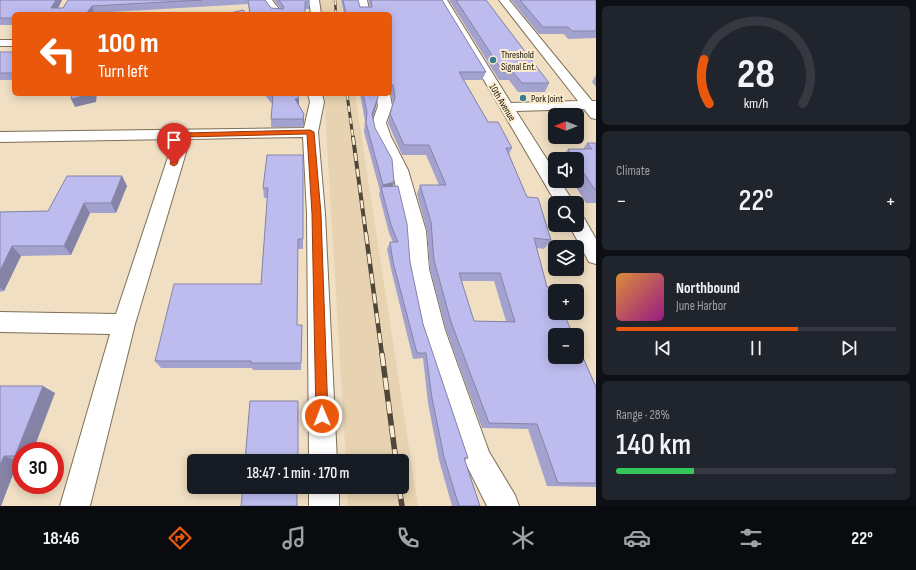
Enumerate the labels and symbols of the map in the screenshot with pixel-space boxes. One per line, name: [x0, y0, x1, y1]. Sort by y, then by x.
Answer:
place label: Threshold Signal Ent.: [501, 49, 536, 73]
marker: Threshold Signal Ent.: [488, 55, 498, 65]
street label: 10th Avenue: [486, 82, 518, 123]
marker: Pork Joint: [518, 93, 528, 103]
place label: Pork Joint: [531, 93, 563, 105]
north arrow: [548, 108, 584, 144]
pin: [157, 123, 191, 164]
position arrow: [301, 395, 343, 437]
speed limit sign: 30: [12, 442, 64, 494]

